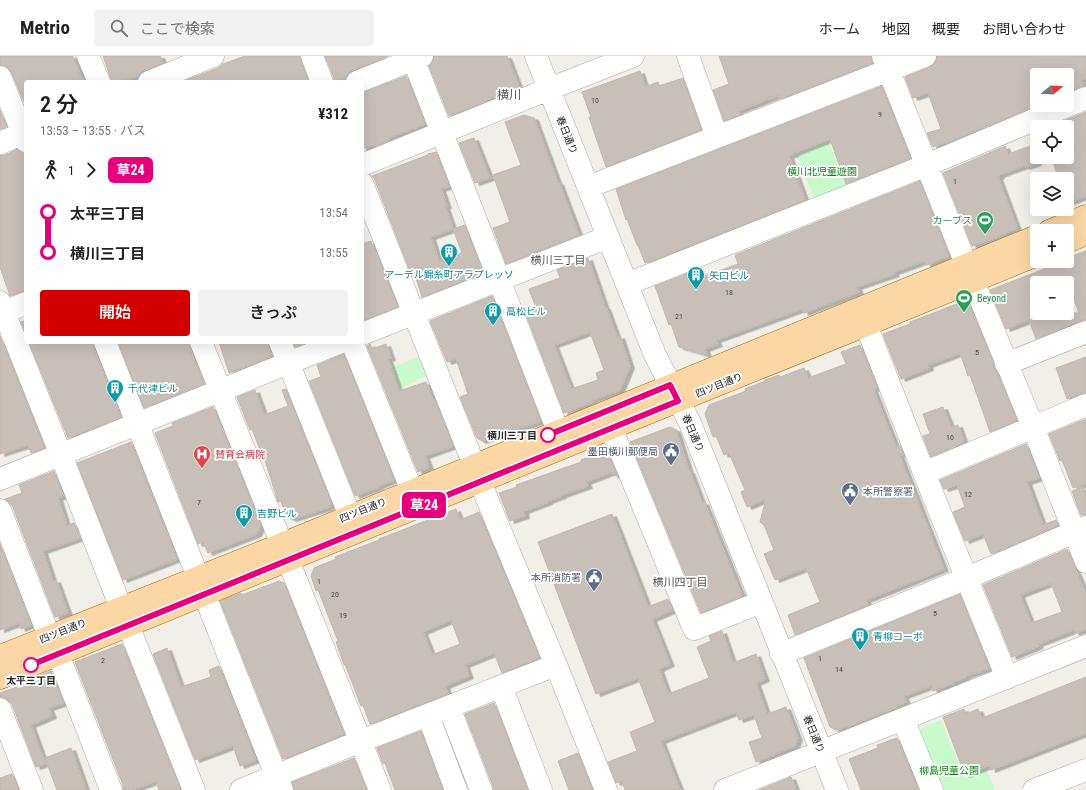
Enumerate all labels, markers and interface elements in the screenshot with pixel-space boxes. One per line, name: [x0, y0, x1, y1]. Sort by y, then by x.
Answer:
search box: [94, 10, 374, 46]
text: Metrio: [20, 16, 70, 39]
icon: search: [108, 17, 130, 39]
text: ここで検索: [140, 20, 215, 38]
text: ホーム: [818, 21, 860, 37]
text: 地図: [882, 21, 910, 37]
text: 概要: [932, 21, 960, 37]
text: お問い合わせ: [982, 21, 1066, 37]
north arrow: [1030, 68, 1074, 112]
map controls: [1030, 68, 1074, 320]
district label: 横川: [497, 88, 521, 102]
text: 2 分: [40, 92, 78, 117]
house number: 10: [591, 96, 599, 105]
text: ¥312: [318, 105, 348, 123]
house number: 9: [878, 110, 882, 119]
street label: 春日通り: [554, 114, 580, 156]
button: locate: [1030, 120, 1074, 164]
text: 13:53 – 13:55 · バス: [40, 123, 146, 138]
icon: walk: [40, 159, 62, 181]
icon: forward: [80, 159, 102, 181]
text: 草24: [116, 162, 145, 178]
text: 1: [68, 163, 74, 178]
park label: 横川北児童遊園: [787, 166, 857, 177]
button: layers: [1030, 172, 1074, 216]
house number: 1: [953, 177, 957, 186]
text: 太平三丁目: [70, 205, 145, 223]
text: 13:54: [319, 205, 348, 220]
sports icon: カーブス: [975, 210, 995, 235]
place label: カーブス: [933, 215, 972, 226]
button: +: [1030, 224, 1074, 268]
building icon: アーデル錦糸町アラプレッソ: [439, 242, 459, 267]
text: 横川三丁目: [70, 245, 145, 263]
text: 13:55: [319, 245, 348, 260]
district label: 横川三丁目: [531, 254, 586, 267]
building icon: 矢口ビル: [686, 265, 706, 290]
place label: アーデル錦糸町アラプレッソ: [384, 269, 514, 280]
place label: 矢口ビル: [709, 270, 749, 281]
button: −: [1030, 276, 1074, 320]
house number: 18: [725, 288, 733, 297]
sports icon: Beyond: [954, 288, 974, 313]
button: 開始: [40, 290, 190, 336]
button: きっぷ: [198, 290, 348, 336]
place label: Beyond: [977, 293, 1006, 304]
building icon: 高松ビル: [483, 301, 503, 326]
place label: 高松ビル: [506, 306, 546, 317]
house number: 21: [675, 312, 683, 321]
house number: 5: [975, 348, 979, 357]
street label: 四ツ目通り: [694, 371, 744, 399]
building icon: 千代津ビル: [105, 378, 125, 403]
place label: 千代津ビル: [128, 383, 178, 394]
street label: 春日通り: [680, 412, 706, 454]
marker: 横川三丁目: [540, 427, 556, 443]
place label: 横川三丁目: [487, 430, 537, 441]
house number: 10: [946, 433, 954, 442]
public building icon: 墨田横川郵便局: [661, 441, 681, 466]
hospital icon: 賛育会病院: [192, 444, 212, 469]
place label: 墨田横川郵便局: [588, 446, 658, 457]
place label: 賛育会病院: [215, 449, 265, 460]
public building icon: 本所警察署: [840, 481, 860, 506]
place label: 本所警察署: [863, 486, 913, 497]
house number: 12: [964, 490, 972, 499]
line badge: 草24: [401, 492, 447, 518]
street label: 四ツ目通り: [338, 496, 388, 524]
text: 草24: [410, 497, 438, 513]
house number: 7: [197, 498, 201, 507]
building icon: 吉野ビル: [234, 503, 254, 528]
place label: 吉野ビル: [257, 508, 297, 519]
public building icon: 本所消防署: [584, 567, 604, 592]
place label: 本所消防署: [531, 572, 581, 583]
district label: 横川四丁目: [653, 576, 708, 589]
house number: 1: [317, 577, 321, 586]
house number: 20: [331, 590, 339, 599]
house number: 5: [933, 609, 937, 618]
house number: 19: [339, 611, 347, 620]
street label: 四ツ目通り: [38, 617, 88, 645]
building icon: 青柳コーポ: [850, 626, 870, 651]
place label: 青柳コーポ: [873, 631, 923, 642]
house number: 1: [818, 654, 822, 663]
house number: 2: [101, 656, 105, 665]
marker: 太平三丁目: [23, 657, 39, 673]
house number: 14: [835, 665, 843, 674]
place label: 太平三丁目: [6, 675, 56, 686]
street label: 春日通り: [801, 713, 827, 755]
park label: 柳島児童公園: [919, 765, 979, 776]

